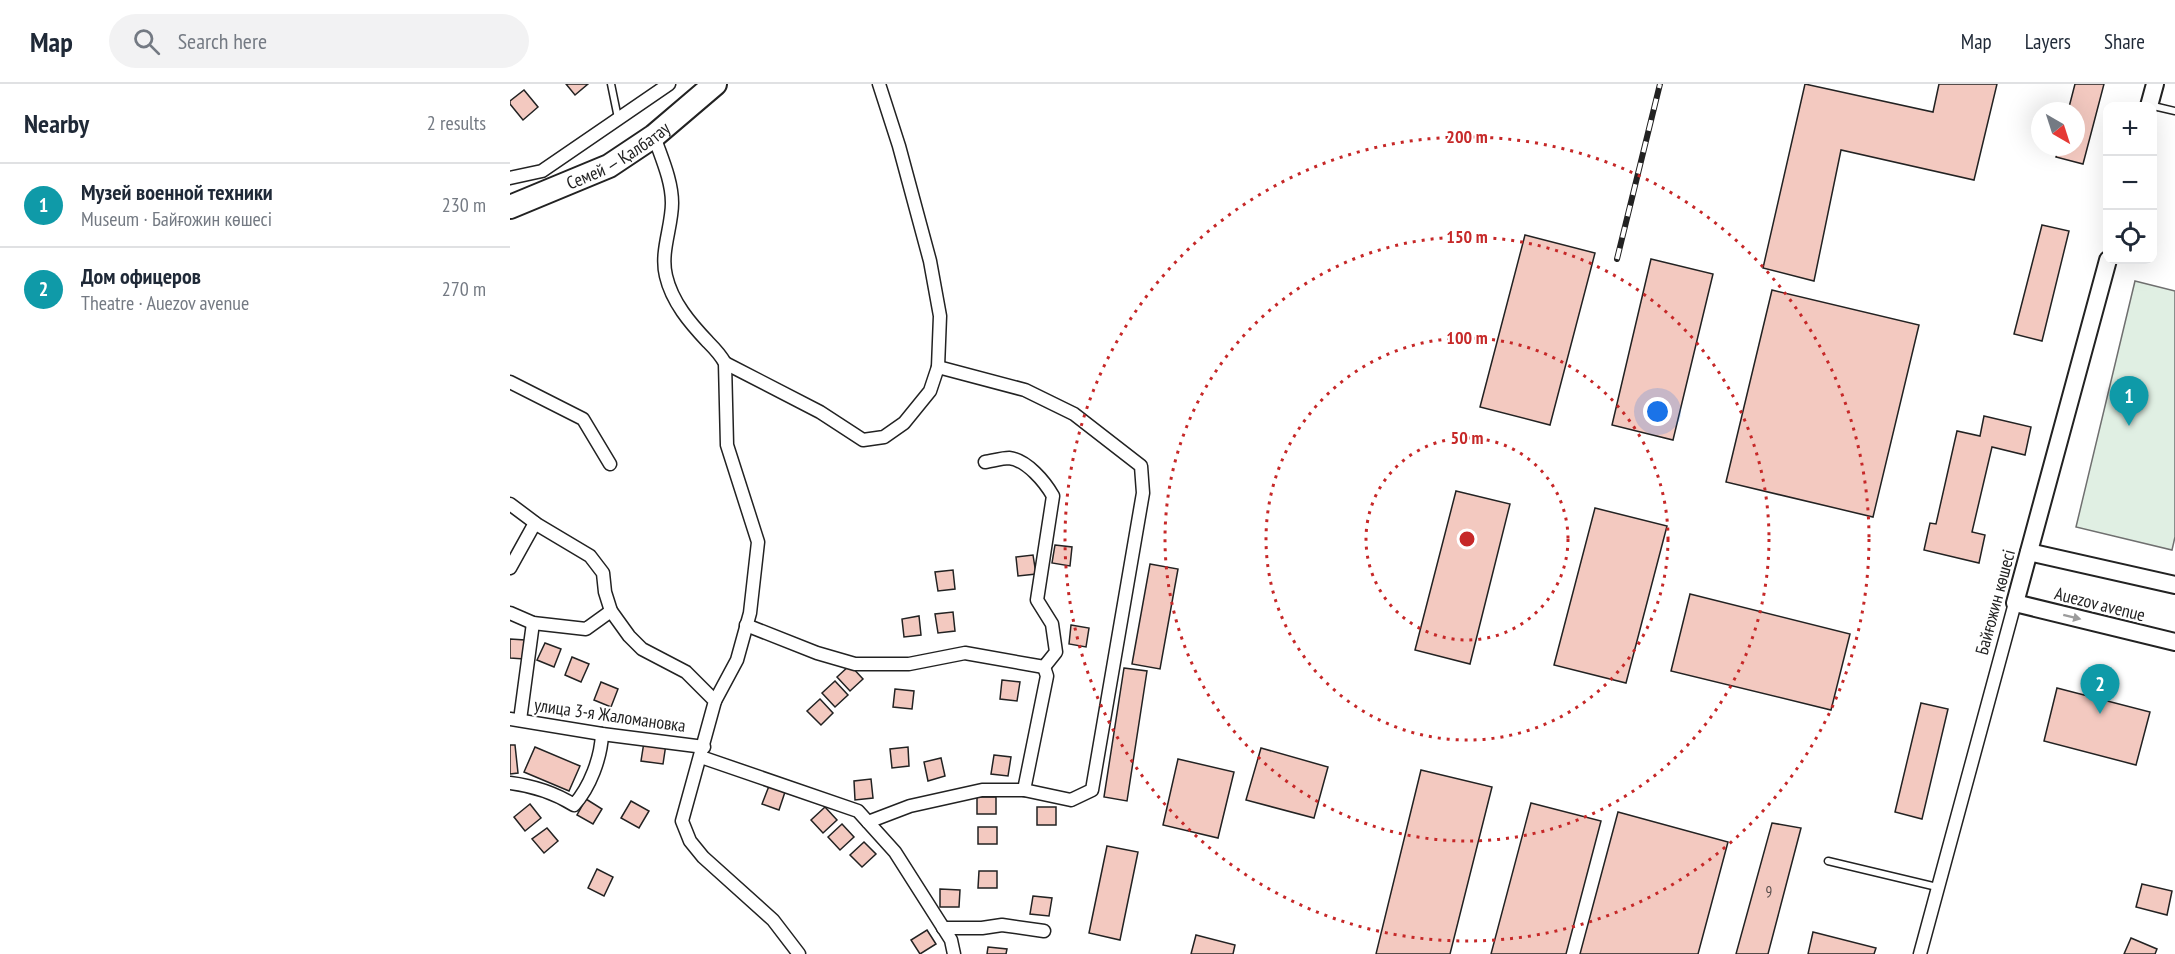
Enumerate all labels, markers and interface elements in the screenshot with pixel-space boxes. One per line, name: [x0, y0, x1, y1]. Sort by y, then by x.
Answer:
search box: [109, 14, 529, 68]
text: Map: [30, 23, 73, 60]
icon: search: [130, 25, 163, 58]
text: Search here: [178, 27, 267, 55]
text: Map: [1961, 28, 1992, 55]
text: Layers: [2025, 28, 2071, 55]
text: Share: [2104, 28, 2145, 55]
north arrow: [2031, 102, 2085, 156]
map controls: [2103, 102, 2157, 264]
button: +: [2103, 102, 2157, 156]
text: Nearby: [24, 107, 89, 140]
text: 2 results: [427, 110, 486, 136]
street label: Семей — Қалбатау: [563, 116, 675, 194]
text: 200 m: [1446, 125, 1488, 148]
button: −: [2103, 156, 2157, 210]
text: Музей военной техники: [81, 178, 273, 206]
text: 1: [39, 192, 48, 218]
text: 230 m: [442, 192, 486, 218]
text: Museum · Байғожин көшесі: [81, 206, 272, 232]
button: locate: [2103, 210, 2157, 264]
text: 150 m: [1446, 225, 1488, 248]
text: Дом офицеров: [81, 262, 201, 290]
text: 2: [39, 276, 48, 302]
text: 270 m: [442, 276, 486, 302]
text: Theatre · Auezov avenue: [81, 290, 249, 316]
text: 100 m: [1446, 326, 1488, 349]
pin: 1: [2110, 376, 2148, 426]
your location: [1643, 397, 1672, 426]
text: 50 m: [1451, 426, 1483, 449]
centre of rings: [1457, 529, 1477, 549]
street label: Байғожин көшесі: [1970, 547, 2020, 657]
street label: Auezov avenue: [2052, 582, 2148, 626]
one-way arrow: [2063, 612, 2081, 622]
pin: 2: [2080, 664, 2120, 714]
street label: улица 3-я Жаломановка: [533, 693, 687, 737]
house number: 9: [1766, 882, 1772, 901]

